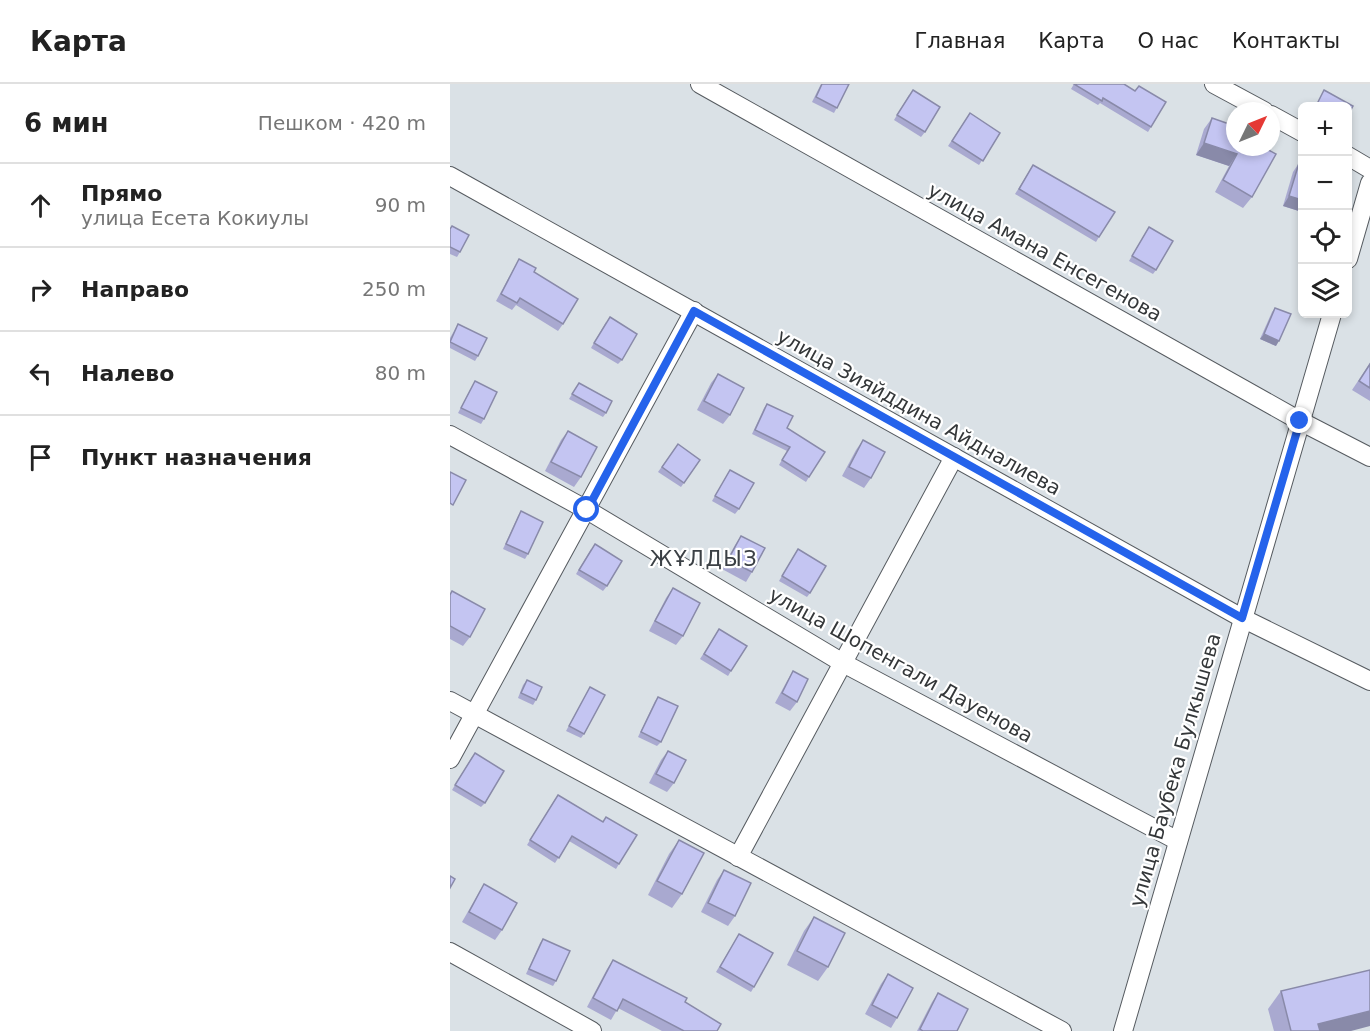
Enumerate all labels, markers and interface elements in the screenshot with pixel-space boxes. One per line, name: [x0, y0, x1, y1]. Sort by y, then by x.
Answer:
text: Карта: [30, 25, 127, 58]
text: Главная: [915, 29, 1005, 53]
text: Карта: [1038, 29, 1105, 53]
text: О нас: [1138, 29, 1199, 53]
text: Контакты: [1232, 29, 1340, 53]
north arrow: [1226, 102, 1280, 156]
map controls: [1298, 102, 1352, 318]
button: +: [1298, 102, 1352, 156]
text: 6 мин: [24, 108, 109, 138]
text: Пешком · 420 m: [258, 111, 426, 135]
button: −: [1298, 156, 1352, 210]
street label: улица Амана Енсегенова: [924, 178, 1166, 326]
text: Прямо: [81, 181, 162, 206]
icon: ahead: [24, 189, 57, 222]
text: 90 m: [375, 193, 426, 217]
text: улица Есета Кокиулы: [81, 206, 309, 230]
button: locate: [1298, 210, 1352, 264]
button: layers: [1298, 264, 1352, 318]
icon: right: [24, 273, 57, 306]
text: Направо: [81, 277, 189, 302]
text: 250 m: [362, 277, 426, 301]
street label: улица Зияйддина Айдналиева: [773, 324, 1065, 500]
icon: left: [24, 357, 57, 390]
text: Налево: [81, 361, 174, 386]
text: 80 m: [375, 361, 426, 385]
route end: [1286, 407, 1312, 433]
icon: arrive: [24, 441, 57, 474]
text: Пункт назначения: [81, 445, 312, 470]
route start: [573, 496, 599, 522]
district label: ЖҰЛДЫЗ: [650, 547, 758, 571]
street label: улица Шопенгали Дауенова: [765, 582, 1037, 748]
street label: улица Баубека Булкышева: [1124, 630, 1226, 910]

